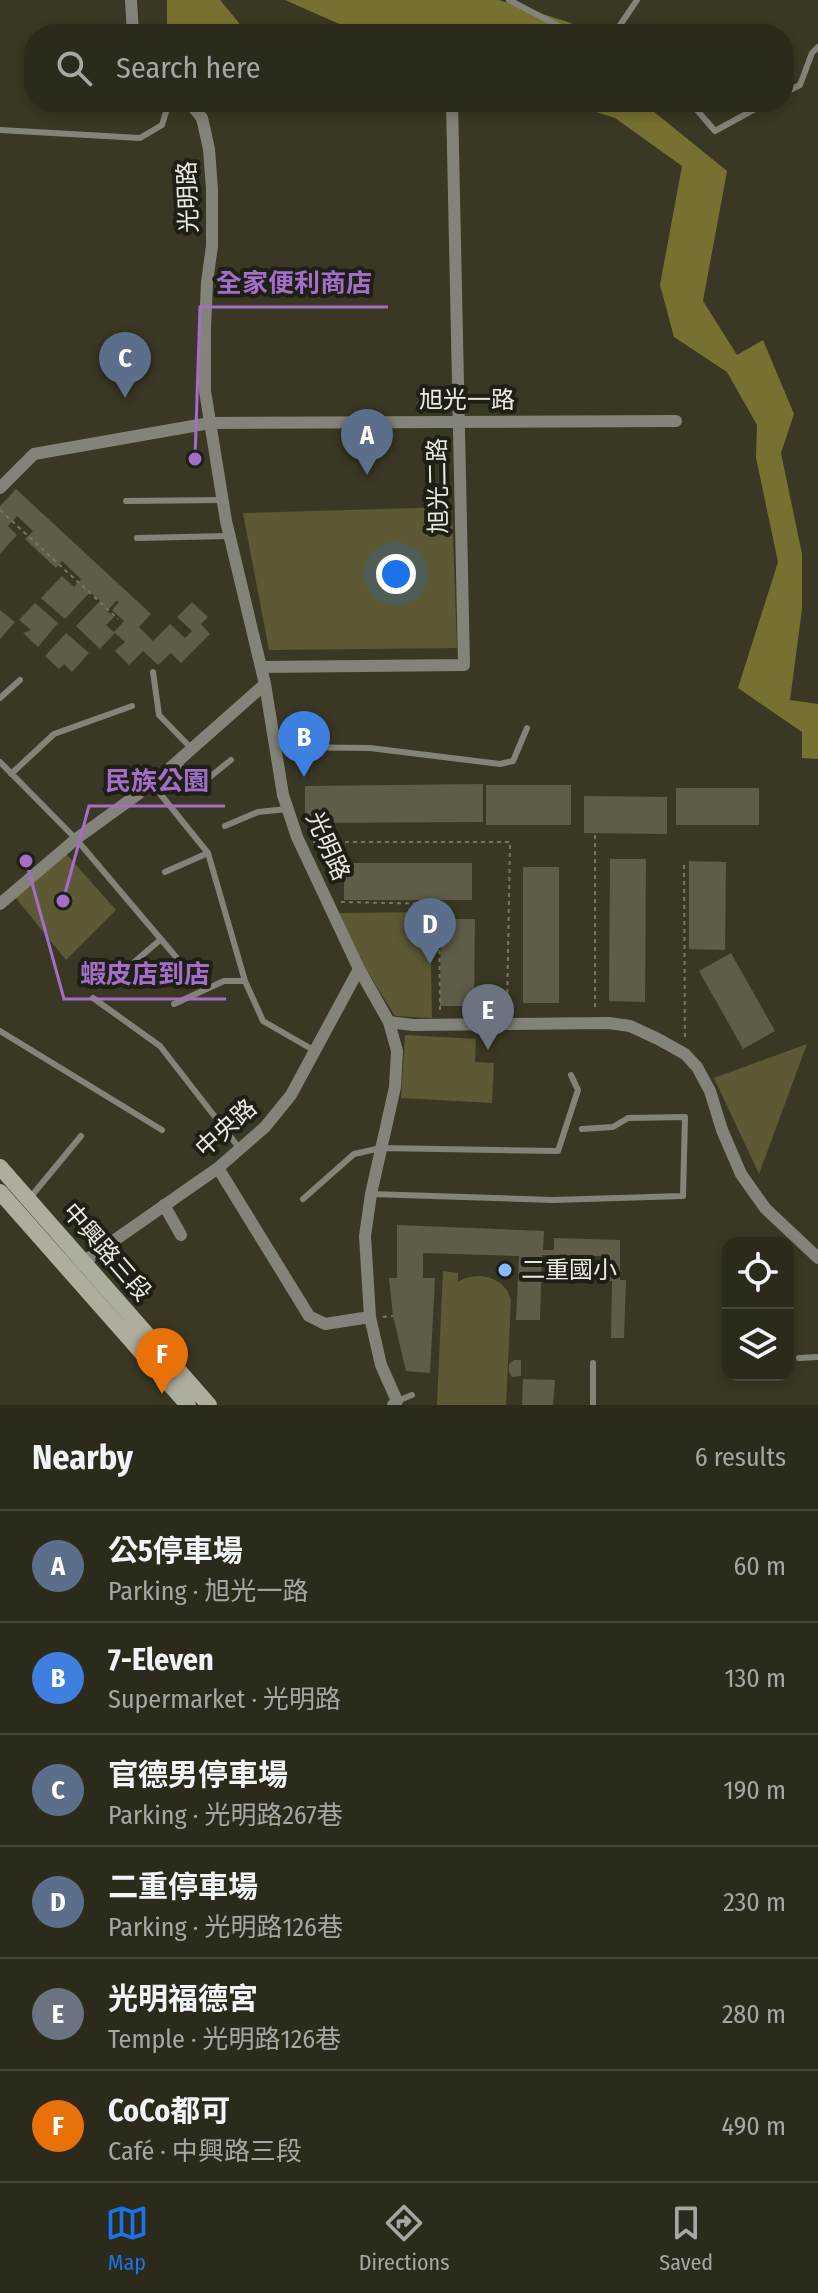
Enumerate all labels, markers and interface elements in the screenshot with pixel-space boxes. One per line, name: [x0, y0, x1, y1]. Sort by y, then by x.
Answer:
search box: [24, 24, 794, 112]
icon: search: [52, 46, 96, 90]
text: Search here: [116, 50, 261, 86]
street label: 光明路: [173, 161, 203, 233]
callout: 全家便利商店: [200, 257, 388, 307]
text: 全家便利商店: [216, 268, 372, 299]
pin: C: [99, 332, 151, 398]
street label: 旭光一路: [419, 386, 515, 414]
pin: A: [341, 409, 393, 475]
street label: 旭光二路: [423, 438, 453, 534]
your location: [376, 554, 416, 594]
pin: B: [278, 711, 330, 777]
callout: 民族公園: [89, 756, 225, 806]
text: 民族公園: [105, 766, 209, 797]
street label: 光明路: [301, 807, 355, 885]
pin: D: [404, 898, 456, 964]
callout: 蝦皮店到店: [64, 949, 226, 999]
text: 蝦皮店到店: [80, 959, 210, 990]
pin: E: [462, 984, 514, 1050]
street label: 中央路: [190, 1094, 262, 1162]
street label: 中興路三段: [57, 1198, 157, 1306]
map controls: [722, 1237, 794, 1381]
button: locate: [722, 1237, 794, 1309]
place label: 二重國小: [521, 1256, 617, 1284]
marker: 二重國小: [496, 1261, 514, 1279]
button: layers: [722, 1309, 794, 1381]
pin: F: [136, 1328, 188, 1394]
text: Nearby: [32, 1437, 133, 1478]
text: 6 results: [695, 1442, 786, 1473]
text: 公5停車場: [108, 1533, 243, 1569]
text: A: [51, 1551, 65, 1582]
text: 60 m: [733, 1551, 786, 1582]
text: Parking · 旭光一路: [108, 1576, 308, 1607]
text: 7-Eleven: [108, 1642, 214, 1678]
text: B: [51, 1663, 65, 1694]
text: 130 m: [724, 1663, 786, 1694]
text: Supermarket · 光明路: [108, 1684, 341, 1715]
text: 官德男停車場: [108, 1757, 288, 1793]
text: C: [51, 1775, 65, 1806]
text: 190 m: [724, 1775, 786, 1806]
text: Parking · 光明路267巷: [108, 1800, 343, 1831]
text: 二重停車場: [108, 1869, 258, 1905]
text: D: [50, 1887, 66, 1918]
text: 230 m: [723, 1887, 786, 1918]
text: Parking · 光明路126巷: [108, 1912, 343, 1943]
text: 光明福德宮: [108, 1981, 258, 2017]
text: E: [52, 1999, 64, 2030]
text: 280 m: [722, 1999, 786, 2030]
text: Temple · 光明路126巷: [108, 2024, 341, 2055]
text: CoCo都可: [108, 2093, 230, 2129]
text: F: [52, 2111, 64, 2142]
text: 490 m: [722, 2111, 786, 2142]
text: Café · 中興路三段: [108, 2136, 302, 2167]
tab: Map: [105, 2201, 149, 2276]
tab: Directions: [359, 2201, 450, 2276]
tab: Saved: [659, 2201, 713, 2276]

